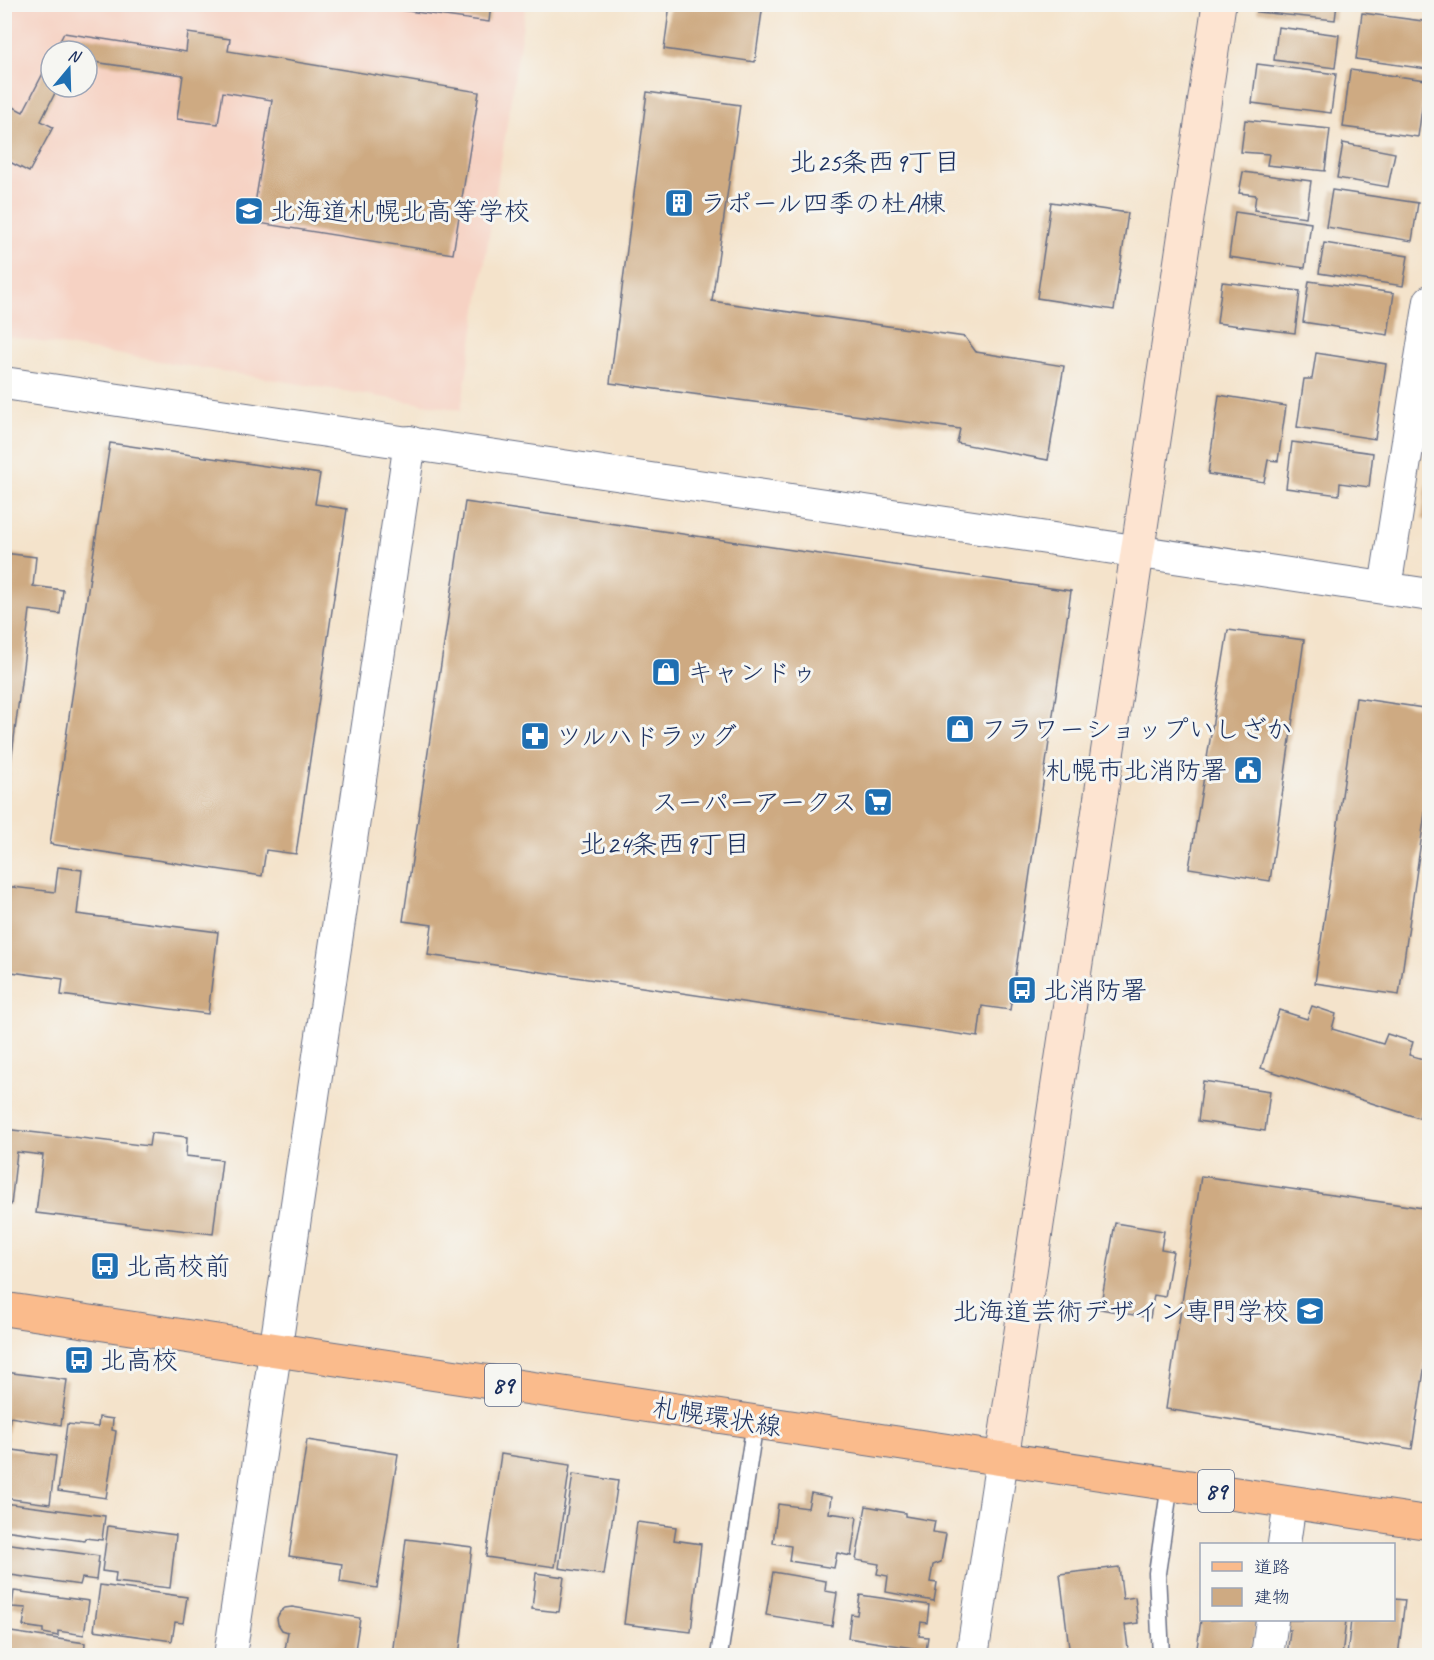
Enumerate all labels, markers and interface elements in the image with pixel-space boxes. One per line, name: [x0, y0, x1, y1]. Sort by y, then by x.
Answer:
north arrow: [39, 39, 99, 99]
text: N: [66, 45, 84, 68]
district label: 北25条西9丁目: [789, 145, 961, 179]
building icon: ラポール四季の杜A棟: [663, 187, 695, 219]
place label: ラポール四季の杜A棟: [700, 187, 946, 220]
school or university icon: 北海道札幌北高等学校: [233, 195, 265, 227]
place label: 北海道札幌北高等学校: [270, 195, 530, 228]
shop icon: キャンドゥ: [650, 656, 682, 688]
place label: キャンドゥ: [687, 656, 817, 689]
shop icon: フラワーショップいしざか: [944, 713, 976, 745]
place label: フラワーショップいしざか: [981, 713, 1292, 746]
pharmacy icon: ツルハドラッグ: [519, 720, 551, 752]
place label: ツルハドラッグ: [556, 720, 737, 753]
place label: 札幌市北消防署: [1045, 754, 1227, 787]
public building icon: 札幌市北消防署: [1232, 754, 1264, 786]
place label: スーパーアークス: [652, 786, 857, 819]
supermarket icon: スーパーアークス: [862, 786, 894, 818]
district label: 北24条西9丁目: [579, 827, 751, 861]
bus stop icon: 北消防署: [1006, 974, 1038, 1006]
place label: 北消防署: [1043, 974, 1147, 1007]
bus stop icon: 北高校前: [89, 1250, 121, 1282]
place label: 北高校前: [126, 1250, 230, 1283]
place label: 北海道芸術デザイン専門学校: [953, 1295, 1289, 1328]
school or university icon: 北海道芸術デザイン専門学校: [1294, 1295, 1326, 1327]
bus stop icon: 北高校: [63, 1344, 95, 1376]
place label: 北高校: [100, 1344, 178, 1377]
road number: 89: [485, 1364, 521, 1406]
street label: 札幌環状線: [650, 1391, 784, 1443]
road number: 89: [1198, 1470, 1234, 1512]
legend: [1200, 1543, 1395, 1621]
text: 道路: [1254, 1556, 1290, 1578]
text: 建物: [1254, 1586, 1290, 1608]

